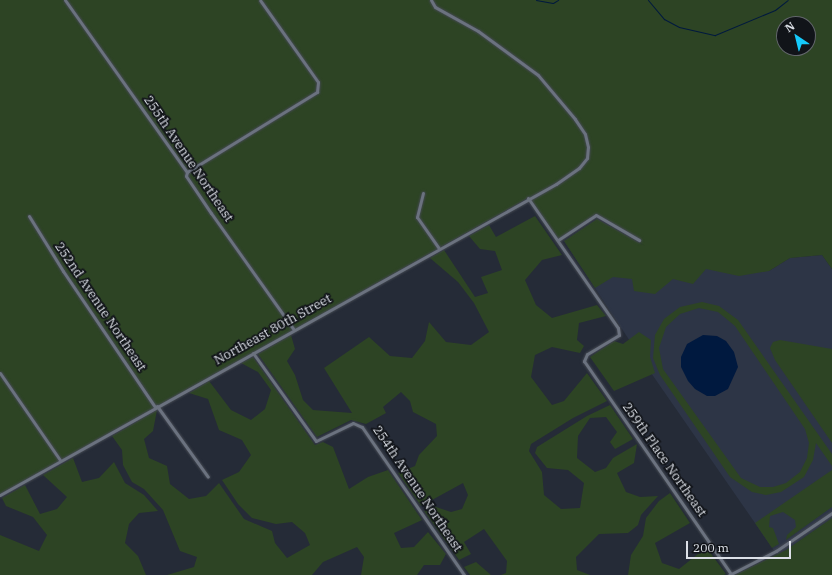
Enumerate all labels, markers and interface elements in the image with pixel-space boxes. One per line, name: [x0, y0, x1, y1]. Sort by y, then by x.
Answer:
north arrow: [776, 16, 816, 56]
text: N: [782, 19, 797, 35]
street label: 255th Avenue Northeast: [140, 93, 236, 225]
street label: 252nd Avenue Northeast: [51, 239, 149, 375]
street label: Northeast 80th Street: [212, 291, 334, 369]
street label: 259th Place Northeast: [619, 400, 709, 520]
street label: 254th Avenue Northeast: [369, 423, 465, 555]
scale bar: [688, 533, 793, 559]
text: 200 m: [693, 540, 729, 555]

